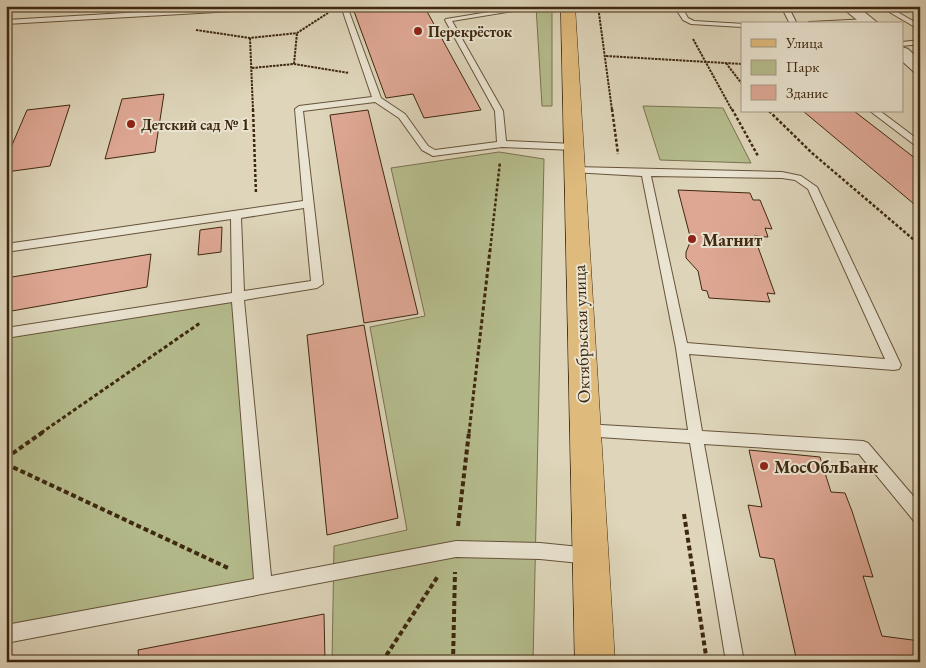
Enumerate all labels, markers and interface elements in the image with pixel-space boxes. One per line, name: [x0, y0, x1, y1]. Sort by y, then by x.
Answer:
place label: Перекрёсток: [428, 22, 513, 41]
legend: [741, 22, 904, 112]
marker: Перекрёсток: [412, 25, 424, 37]
text: Улица: [785, 33, 823, 52]
text: Парк: [786, 57, 819, 76]
text: Здание: [786, 83, 828, 102]
place label: Детский сад № 1: [141, 115, 249, 134]
marker: Детский сад № 1: [125, 118, 137, 130]
place label: Магнит: [702, 228, 762, 251]
marker: Магнит: [686, 233, 698, 245]
street label: Октябрьская улица: [567, 263, 595, 404]
place label: МосОблБанк: [774, 455, 878, 478]
marker: МосОблБанк: [758, 460, 770, 472]

